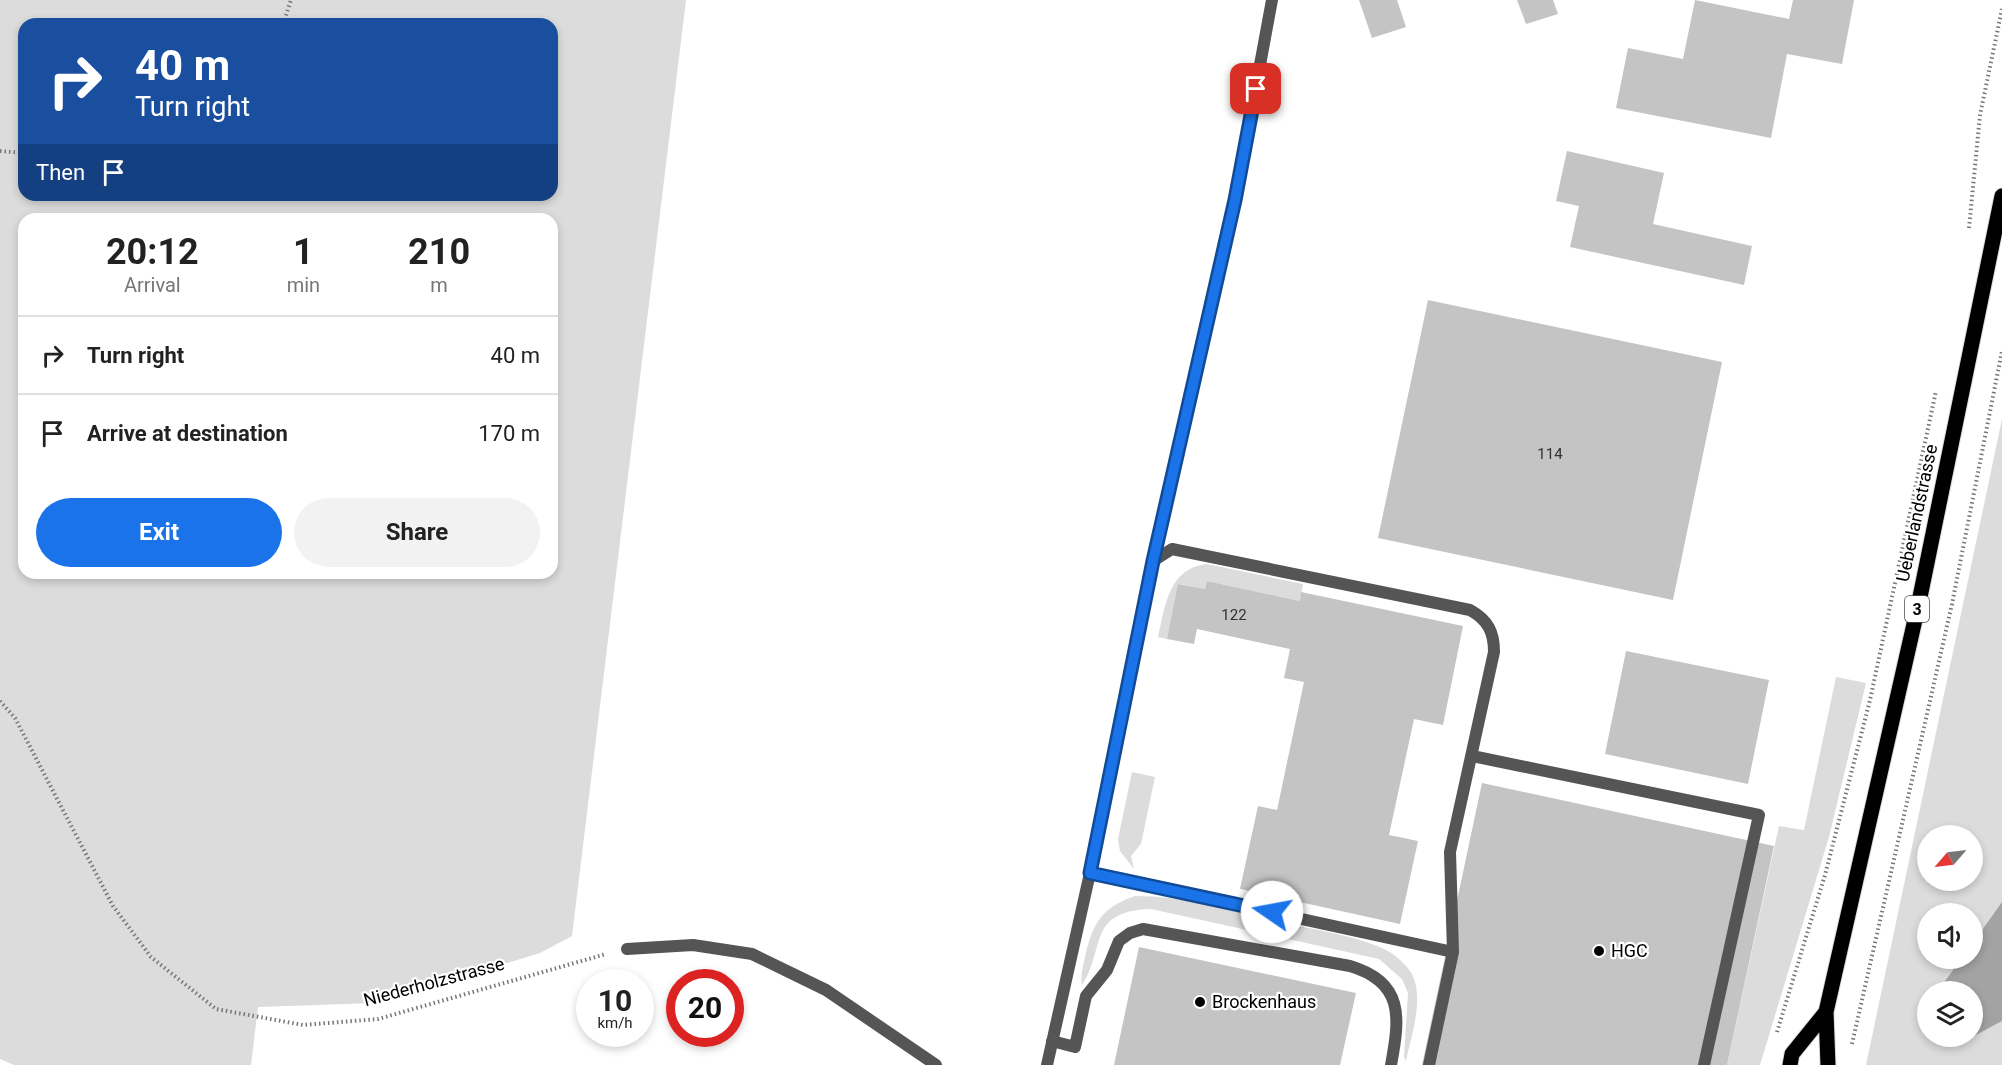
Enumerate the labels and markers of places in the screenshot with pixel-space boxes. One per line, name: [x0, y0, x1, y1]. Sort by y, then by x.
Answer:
pin: [1230, 63, 1281, 114]
place label: HGC: [1611, 940, 1648, 961]
marker: HGC: [1592, 944, 1606, 958]
place label: Brockenhaus: [1212, 991, 1316, 1012]
marker: Brockenhaus: [1193, 995, 1207, 1009]

